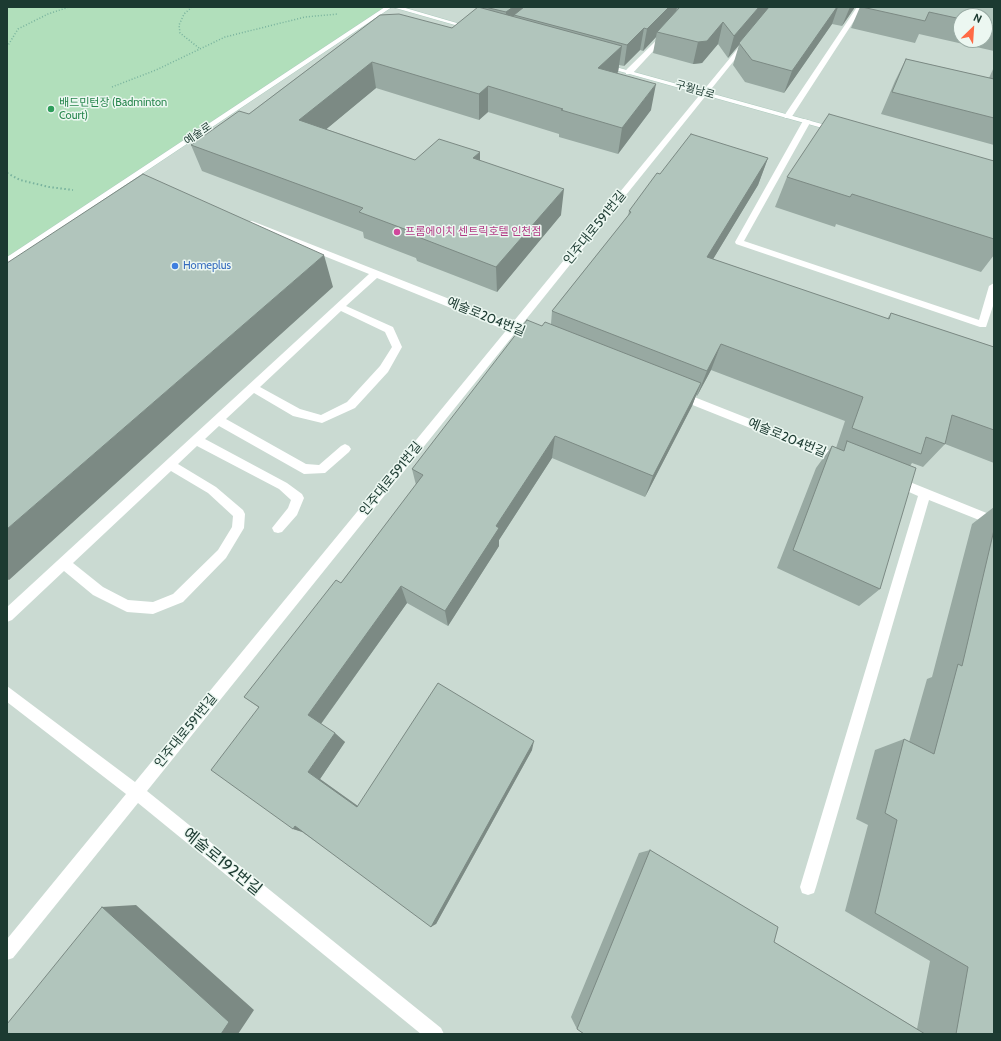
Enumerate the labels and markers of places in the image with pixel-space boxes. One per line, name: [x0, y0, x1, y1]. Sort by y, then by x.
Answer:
place label: 배드민턴장 (Badminton Court): [59, 96, 167, 122]
marker: 배드민턴장 (Badminton Court): [46, 104, 56, 114]
place label: 프롬에이치 센트릭호텔 인천점: [405, 225, 542, 239]
marker: 프롬에이치 센트릭호텔 인천점: [392, 227, 402, 237]
place label: Homeplus: [183, 259, 231, 273]
marker: Homeplus: [170, 261, 180, 271]

